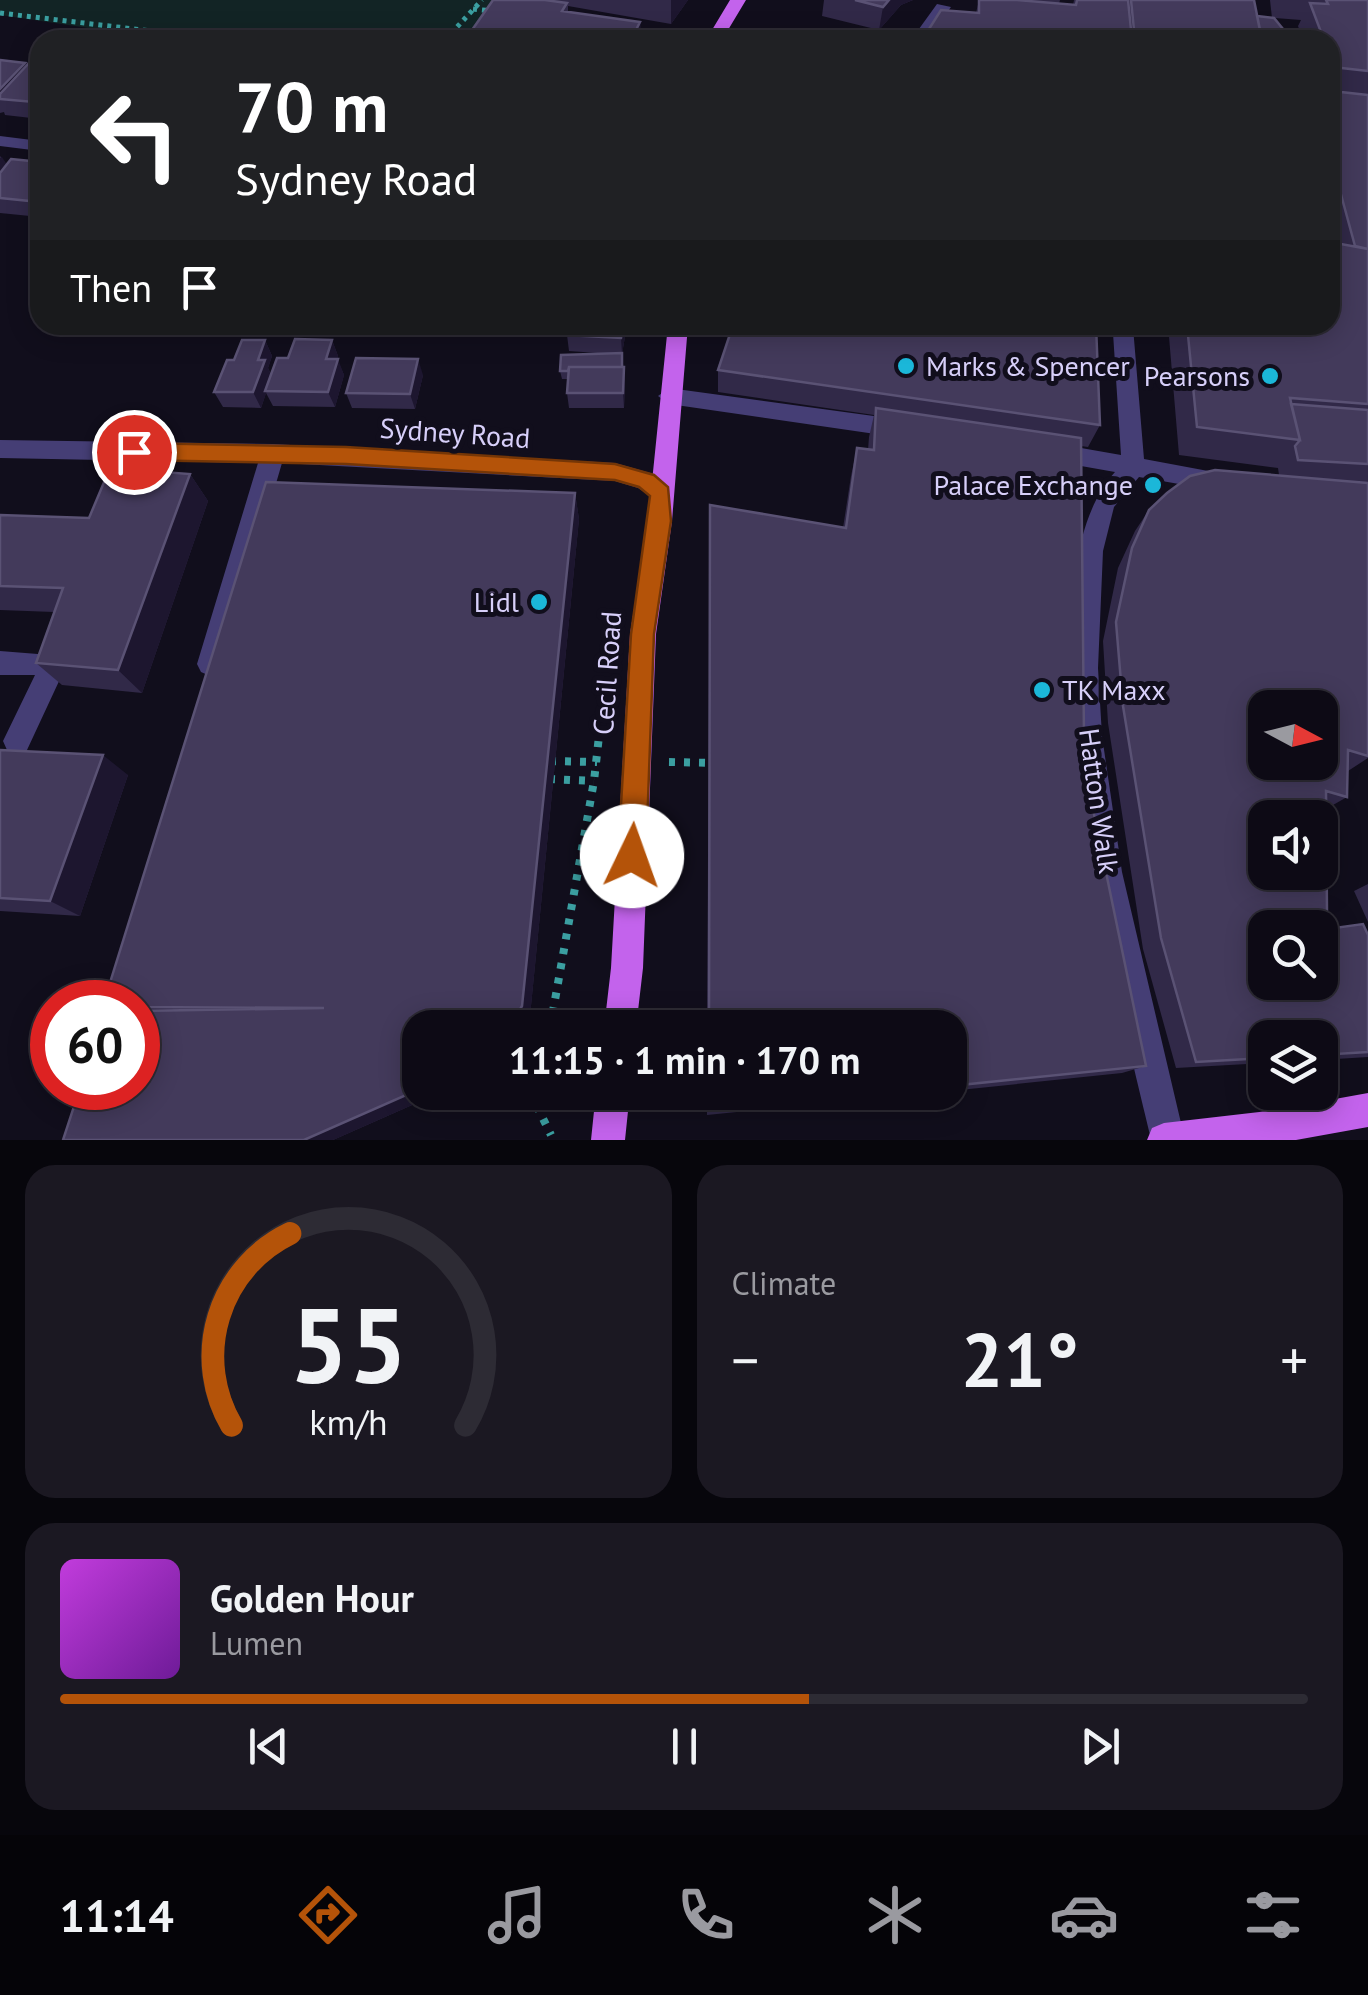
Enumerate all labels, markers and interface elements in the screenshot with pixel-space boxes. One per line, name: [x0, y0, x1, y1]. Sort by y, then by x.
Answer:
text: 70 m: [235, 61, 388, 151]
icon: left: [70, 70, 200, 200]
text: Sydney Road: [235, 149, 477, 207]
icon: arrive: [172, 260, 227, 315]
text: Then: [70, 263, 152, 312]
place label: Marks & Spencer: [926, 347, 1130, 384]
marker: Marks & Spencer: [895, 355, 917, 377]
place label: Pearsons: [1144, 357, 1250, 394]
marker: Pearsons: [1259, 365, 1281, 387]
street label: Sydney Road: [379, 409, 531, 456]
pin: [92, 410, 177, 495]
icon: arrive: [107, 425, 162, 480]
place label: Palace Exchange: [934, 466, 1133, 503]
marker: Palace Exchange: [1142, 474, 1164, 496]
place label: Lidl: [474, 583, 519, 620]
marker: Lidl: [528, 591, 550, 613]
street label: Cecil Road: [584, 610, 629, 736]
place label: TK Maxx: [1062, 671, 1166, 708]
marker: TK Maxx: [1031, 679, 1053, 701]
north arrow: [1248, 690, 1338, 780]
map controls: [1248, 690, 1338, 1110]
street label: Hatton Walk: [1071, 726, 1128, 876]
button: sound: [1248, 800, 1338, 890]
position arrow: [580, 804, 684, 908]
button: search: [1248, 910, 1338, 1000]
speed limit sign: 60: [30, 980, 160, 1110]
button: layers: [1248, 1020, 1338, 1110]
text: 11:15 · 1 min · 170 m: [509, 1035, 860, 1084]
text: Climate: [732, 1262, 836, 1304]
text: 55: [289, 1277, 407, 1412]
text: 21°: [961, 1311, 1079, 1408]
text: −: [732, 1324, 759, 1395]
text: +: [1280, 1324, 1308, 1395]
text: km/h: [309, 1399, 387, 1445]
text: Golden Hour: [210, 1573, 414, 1622]
text: Lumen: [210, 1622, 303, 1664]
icon: previous: [241, 1719, 296, 1774]
icon: pause: [657, 1719, 712, 1774]
icon: next: [1073, 1719, 1128, 1774]
icon: directions: [293, 1880, 363, 1950]
icon: music: [482, 1880, 552, 1950]
icon: phone: [671, 1880, 741, 1950]
icon: climate: [860, 1880, 930, 1950]
icon: car: [1049, 1880, 1119, 1950]
icon: filters: [1238, 1880, 1308, 1950]
text: 11:14: [60, 1886, 174, 1944]

